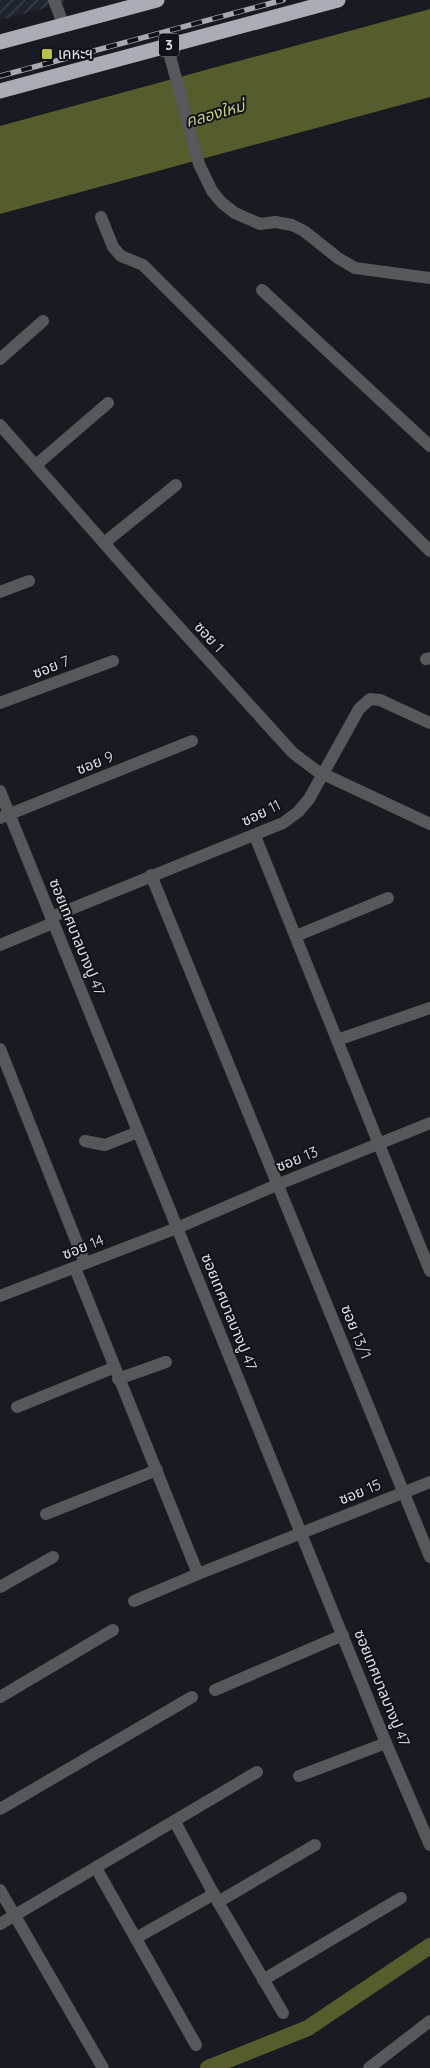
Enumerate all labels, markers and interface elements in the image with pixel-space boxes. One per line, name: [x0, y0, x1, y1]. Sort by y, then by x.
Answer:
road number: 3: [159, 34, 179, 56]
place label: เคหะฯ: [58, 44, 93, 63]
marker: เคหะฯ: [40, 47, 54, 61]
water label: คลองใหม่: [183, 94, 249, 131]
street label: ซอย 1: [190, 617, 228, 656]
street label: ซอย 7: [30, 651, 72, 682]
street label: ซอย 9: [73, 747, 116, 779]
street label: ซอย 11: [238, 795, 283, 830]
street label: ซอยเทศบาลบางปู 47: [45, 876, 110, 998]
street label: ซอย 13: [273, 1142, 321, 1175]
street label: ซอย 14: [59, 1230, 106, 1263]
street label: ซอยเทศบาลบางปู 47: [197, 1251, 262, 1373]
street label: ซอย 13/1: [337, 1302, 376, 1362]
street label: ซอย 15: [336, 1475, 384, 1509]
street label: ซอยเทศบาลบางปู 47: [350, 1627, 415, 1749]

